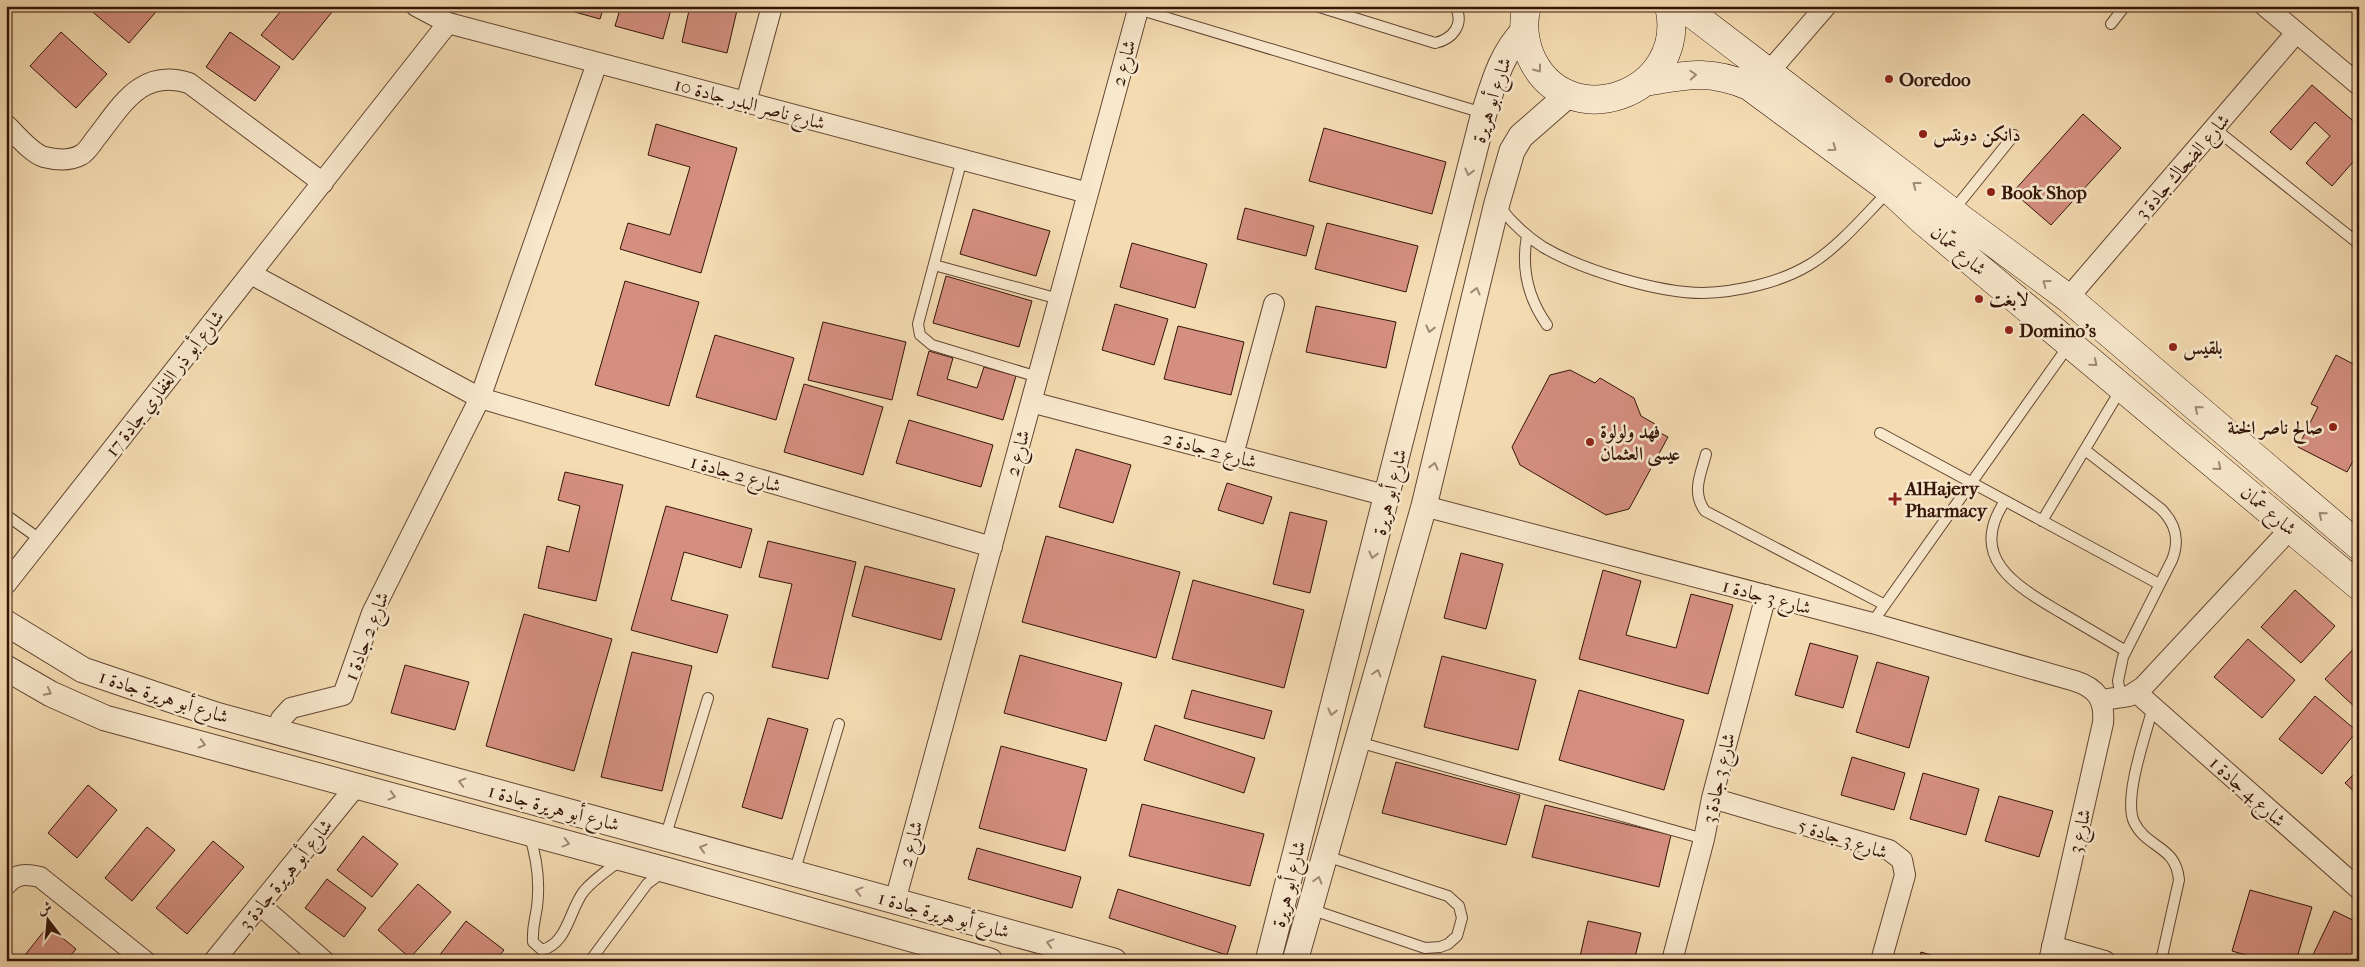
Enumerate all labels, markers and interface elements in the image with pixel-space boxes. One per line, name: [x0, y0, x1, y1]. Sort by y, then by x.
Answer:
street label: شارع 2: [1107, 38, 1145, 90]
street label: شارع أبو هريرة: [1466, 54, 1520, 147]
one-way arrow: [1533, 63, 1541, 72]
place label: Ooredoo: [1899, 69, 1971, 91]
one-way arrow: [1690, 70, 1698, 81]
street label: شارع ناصر البدر جادة 10: [671, 73, 827, 139]
marker: Ooredoo: [1883, 73, 1895, 85]
street label: شارع الضحاك جادة 3: [2131, 109, 2238, 227]
place label: دانكن دونتس: [1933, 124, 2021, 148]
marker: دانكن دونتس: [1917, 128, 1929, 140]
one-way arrow: [1828, 142, 1837, 151]
one-way arrow: [1465, 167, 1475, 175]
place label: Book Shop: [2001, 182, 2087, 204]
one-way arrow: [1913, 183, 1922, 191]
marker: Book Shop: [1985, 186, 1997, 198]
street label: شارع عمّان: [1924, 220, 1992, 283]
one-way arrow: [2043, 280, 2052, 288]
one-way arrow: [1470, 287, 1481, 296]
place label: لابغت: [1989, 289, 2029, 311]
marker: لابغت: [1973, 293, 1985, 305]
street label: شارع أبو ذر الغفاري جادة 17: [99, 305, 232, 464]
place label: Domino's: [2019, 320, 2096, 342]
marker: Domino's: [2003, 324, 2015, 336]
one-way arrow: [1425, 325, 1436, 334]
place label: بلقيس: [2183, 337, 2223, 361]
marker: بلقيس: [2167, 341, 2179, 353]
one-way arrow: [2088, 357, 2097, 366]
one-way arrow: [2195, 407, 2204, 415]
place label: صالح ناصر الخنة: [2227, 417, 2323, 444]
place label: فهد ولولوة عيسى العثمان: [1600, 421, 1680, 467]
marker: صالح ناصر الخنة: [2327, 421, 2339, 433]
street label: شارع 2 جادة 2: [1159, 427, 1259, 477]
street label: شارع 2: [1001, 428, 1039, 480]
marker: فهد ولولوة عيسى العثمان: [1584, 436, 1596, 448]
street label: شارع أبو هريرة: [1367, 446, 1415, 539]
street label: شارع 2 جادة 1: [687, 451, 784, 501]
one-way arrow: [2212, 462, 2221, 470]
one-way arrow: [1428, 463, 1438, 471]
place label: AlHajery Pharmacy: [1904, 478, 1988, 522]
street label: شارع عمّان: [2234, 480, 2302, 543]
marker: AlHajery Pharmacy: [1889, 493, 1901, 505]
one-way arrow: [2318, 511, 2327, 520]
one-way arrow: [1368, 550, 1379, 559]
street label: شارع 3 جادة 1: [1719, 575, 1814, 623]
street label: شارع 2 جادة 1: [340, 589, 398, 685]
street label: شارع أبو هريرة جادة 1: [95, 664, 232, 732]
one-way arrow: [1372, 670, 1382, 678]
one-way arrow: [43, 686, 52, 696]
one-way arrow: [1328, 708, 1338, 716]
street label: شارع 3 جادة 3: [1698, 731, 1744, 827]
one-way arrow: [197, 739, 205, 749]
street label: شارع 4 جادة 1: [2202, 752, 2290, 835]
one-way arrow: [458, 777, 466, 787]
street label: شارع أبو هريرة جادة 1: [485, 778, 622, 840]
one-way arrow: [388, 790, 397, 801]
street label: شارع 3: [2064, 807, 2100, 856]
street label: شارع أبو هريرة جادة 3: [233, 814, 340, 937]
street label: شارع 3 جادة 5: [1794, 814, 1890, 868]
street label: شارع 2: [894, 819, 932, 871]
one-way arrow: [562, 837, 571, 848]
street label: شارع أبو هريرة: [1266, 838, 1314, 931]
one-way arrow: [698, 843, 707, 854]
one-way arrow: [1313, 877, 1323, 885]
street label: شارع أبو هريرة جادة 1: [875, 885, 1012, 947]
one-way arrow: [855, 886, 864, 897]
north arrow: [22, 894, 72, 944]
text: ش: [36, 898, 54, 918]
one-way arrow: [1046, 939, 1054, 949]

